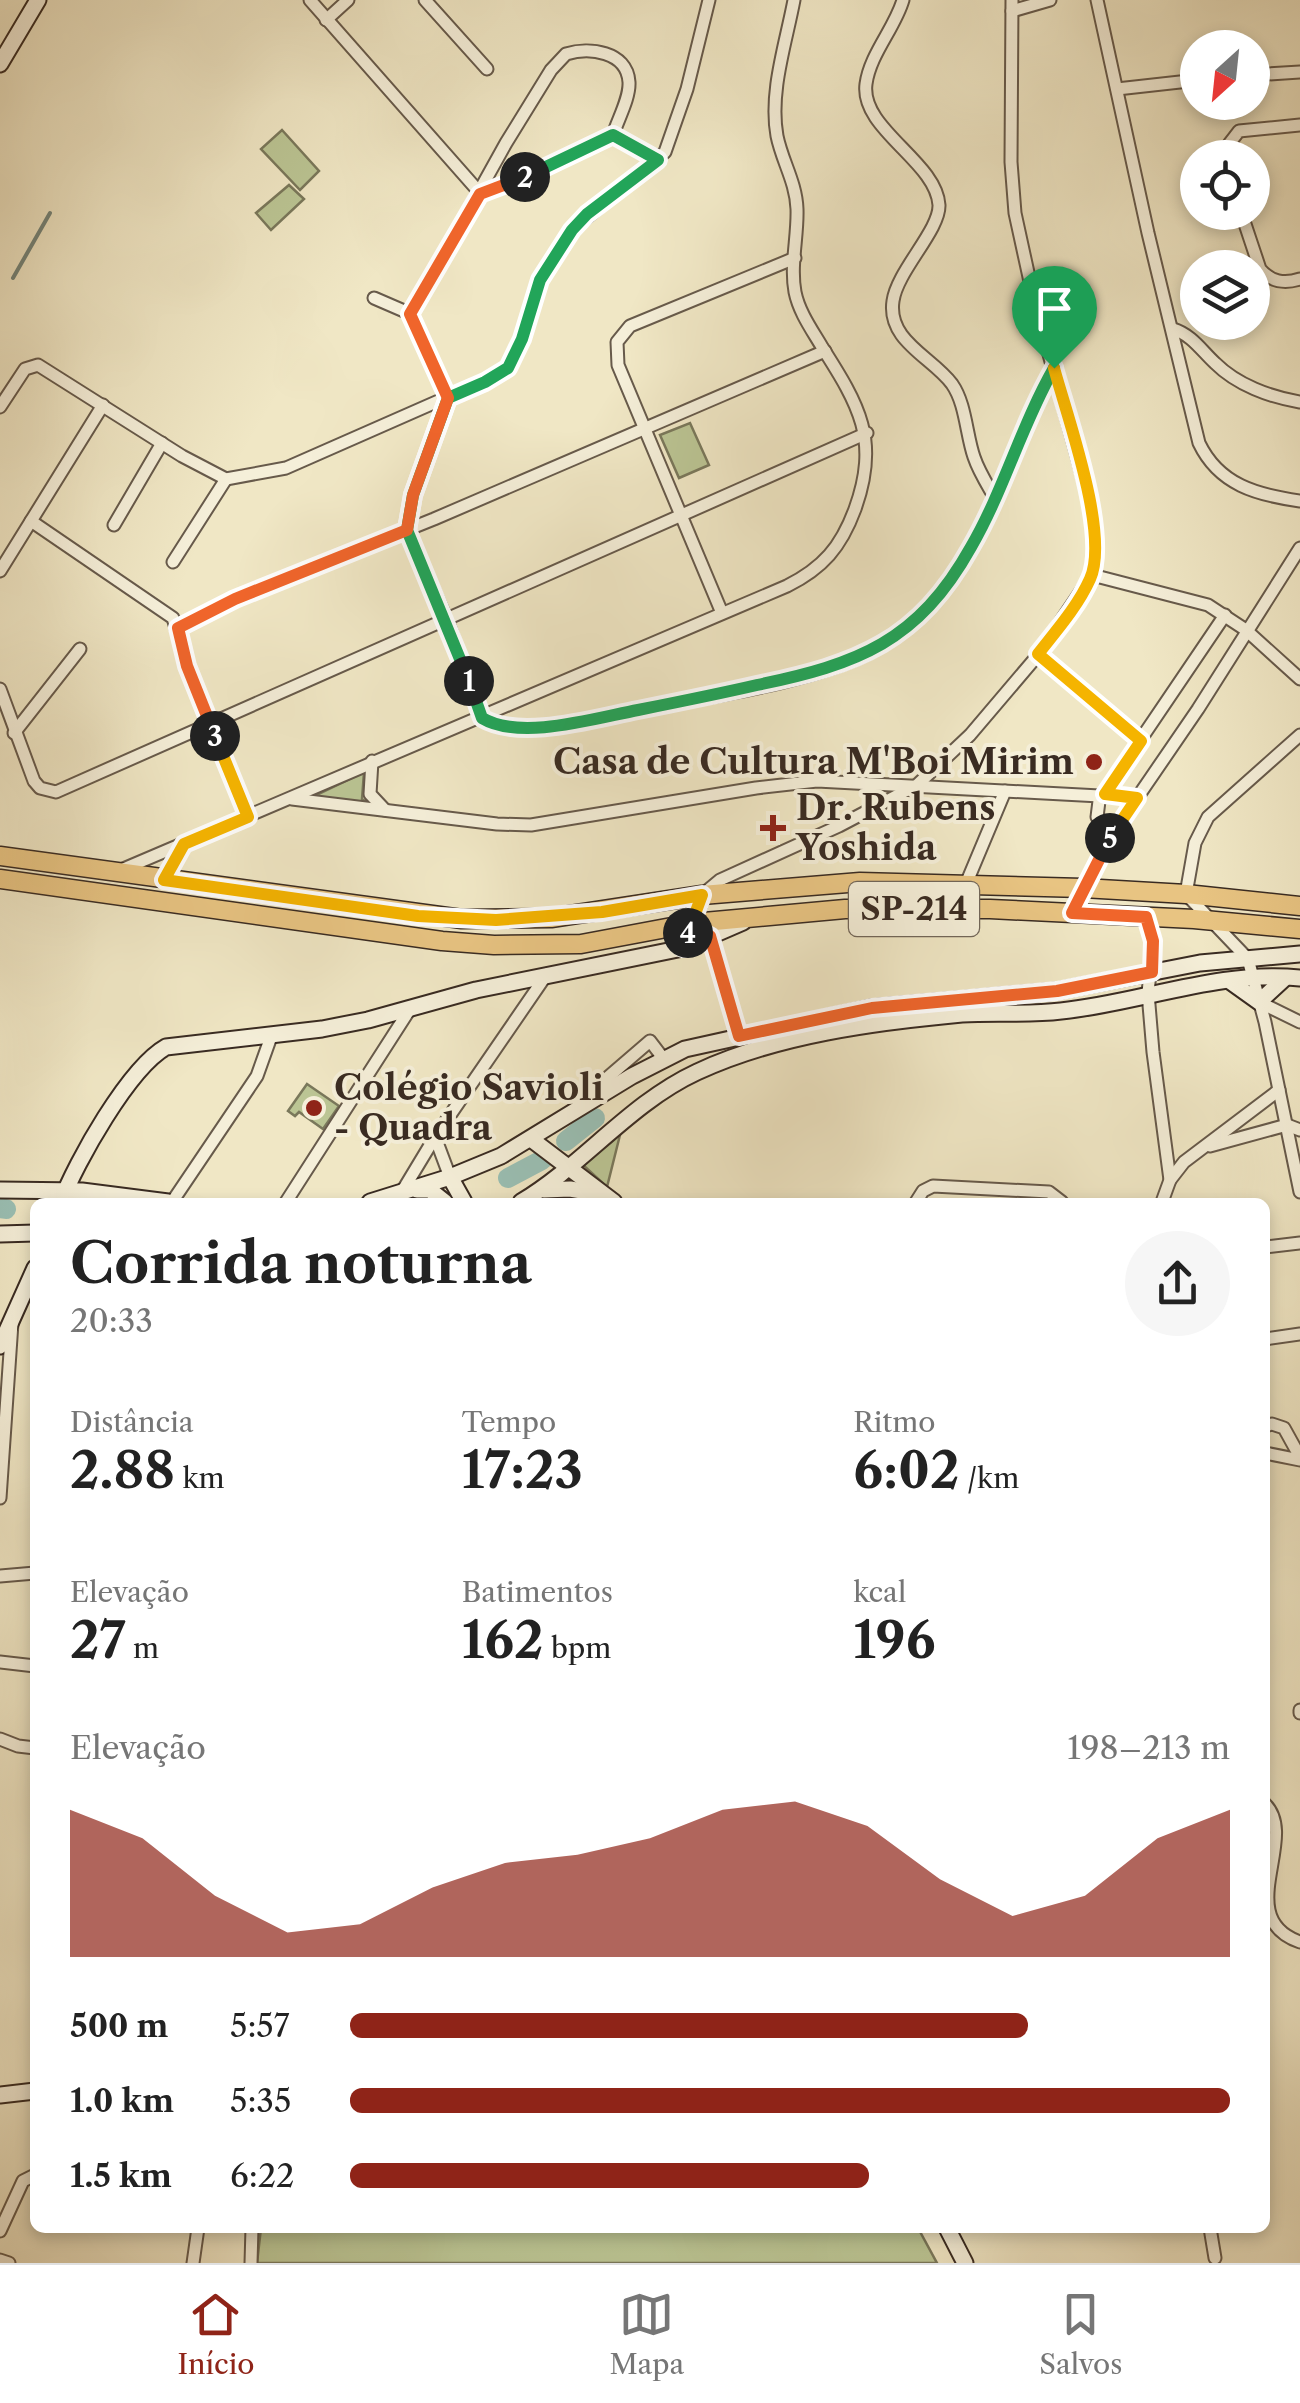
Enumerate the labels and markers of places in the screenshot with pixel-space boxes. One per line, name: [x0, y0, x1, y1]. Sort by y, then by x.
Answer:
pin: 2: [500, 152, 550, 202]
pin: [1012, 266, 1097, 369]
pin: 1: [444, 656, 494, 706]
pin: 3: [190, 711, 240, 761]
place label: Casa de Cultura M'Boi Mirim: [553, 740, 1074, 783]
marker: Casa de Cultura M'Boi Mirim: [1083, 751, 1105, 773]
place label: Dr. Rubens Yoshida: [795, 786, 995, 869]
pin: 5: [1085, 813, 1135, 863]
marker: Dr. Rubens Yoshida: [760, 815, 786, 841]
pin: 4: [663, 908, 713, 958]
place label: Colégio Savioli - Quadra: [334, 1066, 604, 1149]
marker: Colégio Savioli - Quadra: [303, 1097, 325, 1119]

